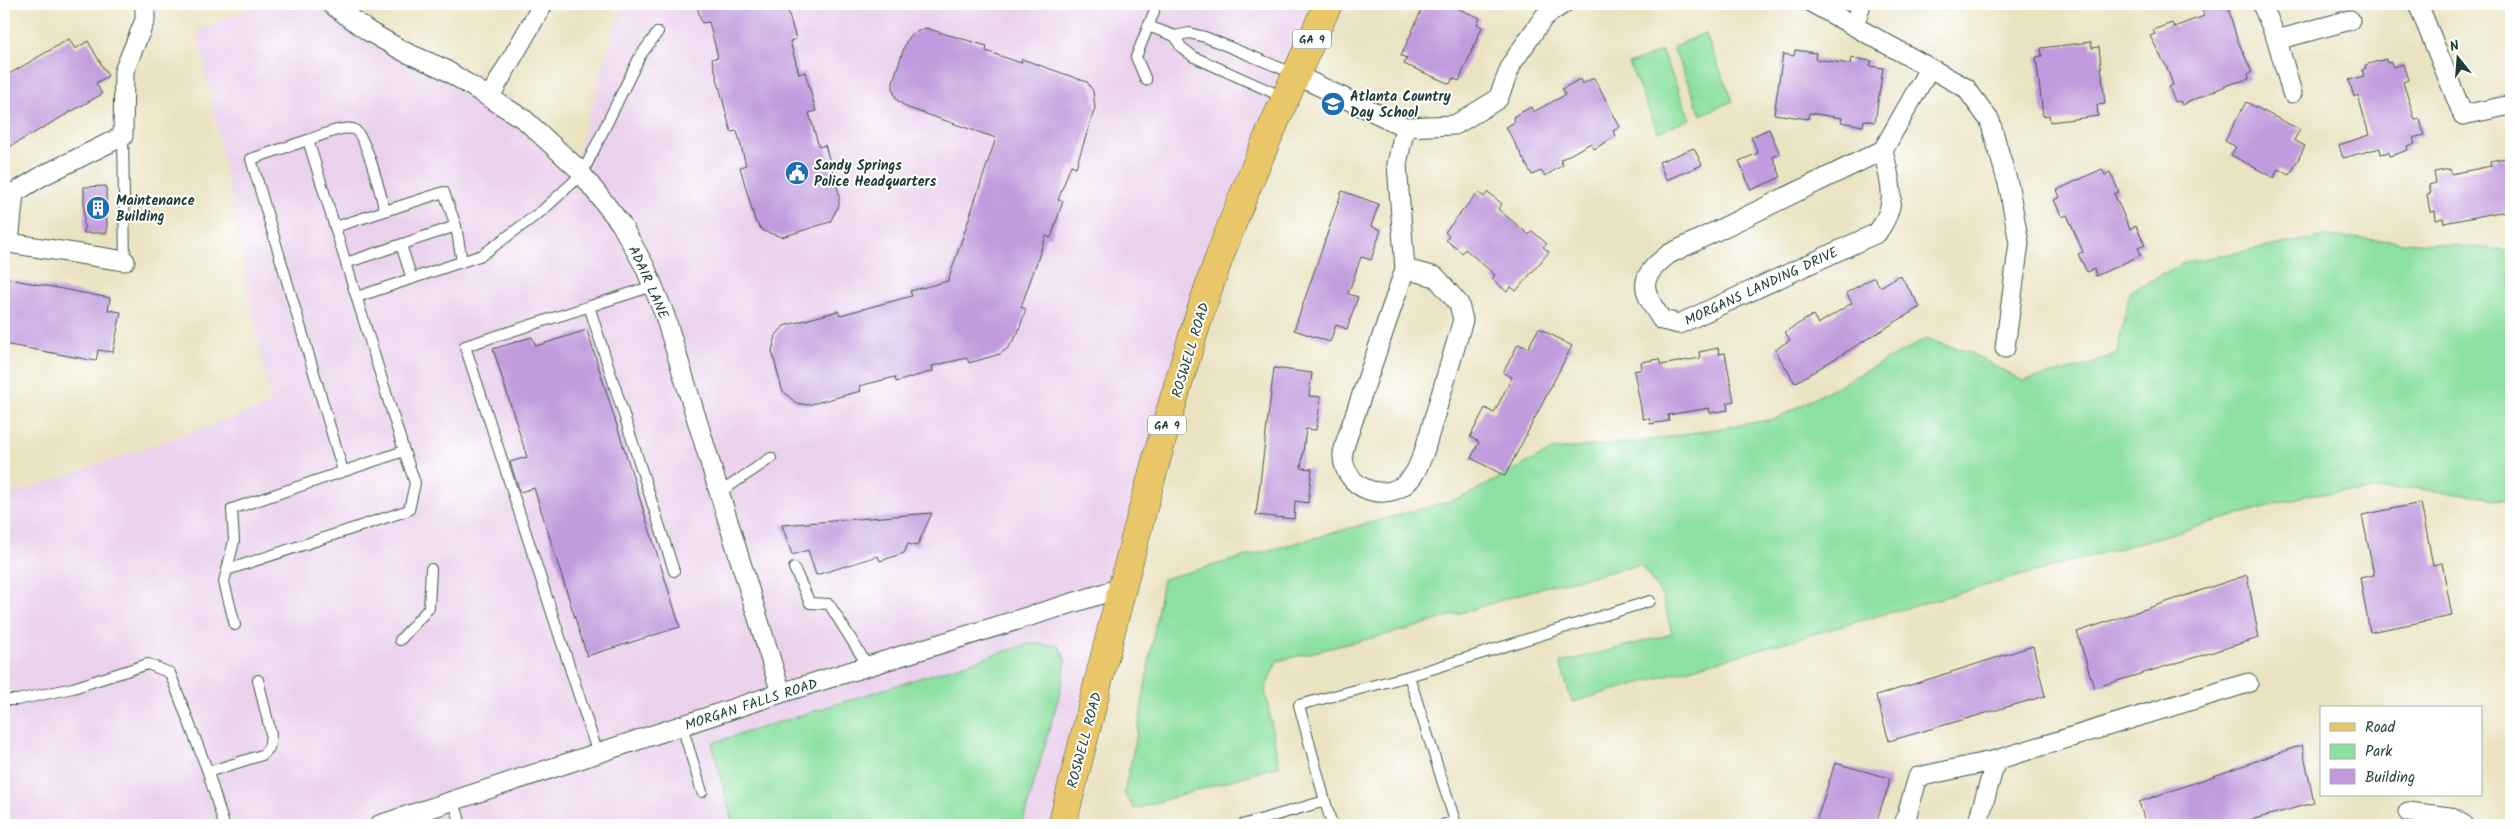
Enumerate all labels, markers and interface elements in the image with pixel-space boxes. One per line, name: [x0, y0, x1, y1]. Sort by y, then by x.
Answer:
road number: GA 9: [1293, 30, 1331, 48]
north arrow: [2432, 32, 2482, 82]
text: N: [2447, 35, 2462, 58]
place label: Atlanta Country Day School: [1350, 86, 1452, 124]
school or university icon: Atlanta Country Day School: [1320, 91, 1346, 117]
place label: Sandy Springs Police Headquarters: [814, 155, 937, 193]
public building icon: Sandy Springs Police Headquarters: [784, 160, 810, 186]
place label: Maintenance Building: [116, 190, 195, 228]
building icon: Maintenance Building: [85, 195, 111, 221]
street label: MORGANS LANDING DRIVE: [1681, 241, 1843, 332]
street label: ADAIR LANE: [622, 242, 674, 323]
street label: ROSWELL ROAD: [1166, 300, 1216, 401]
road number: GA 9: [1148, 416, 1186, 434]
street label: MORGAN FALLS ROAD: [682, 673, 821, 737]
street label: ROSWELL ROAD: [1062, 690, 1108, 791]
legend: [2320, 706, 2482, 796]
text: Road: [2365, 716, 2396, 740]
text: Park: [2365, 740, 2393, 764]
text: Building: [2365, 766, 2415, 790]

